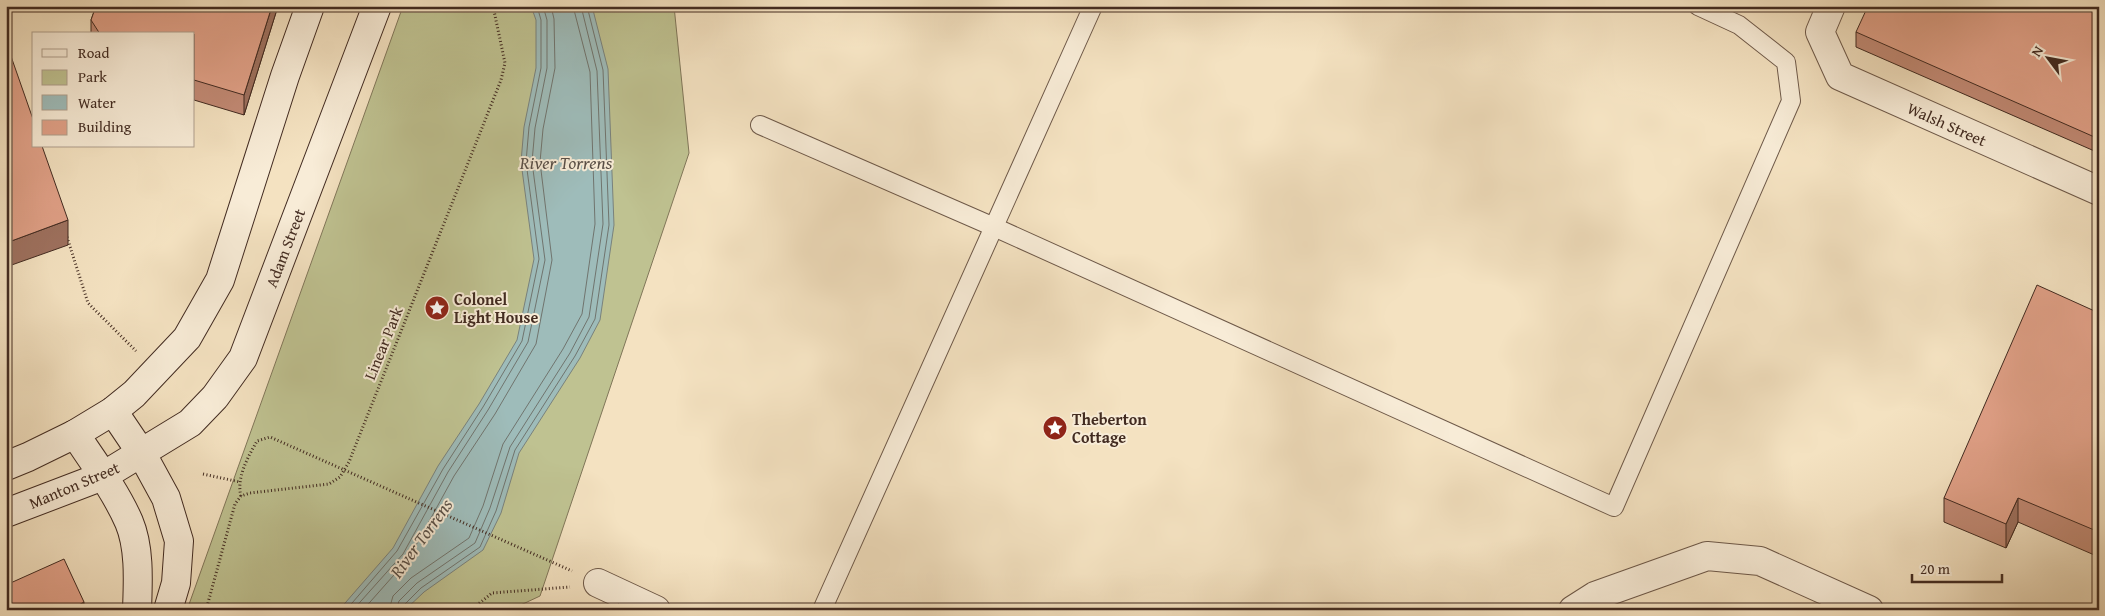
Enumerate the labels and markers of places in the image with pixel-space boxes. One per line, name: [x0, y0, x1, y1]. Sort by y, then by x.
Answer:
place label: Colonel Light House: [454, 287, 538, 329]
place icon: Colonel Light House: [424, 295, 450, 321]
place label: Theberton Cottage: [1072, 407, 1147, 449]
place icon: Theberton Cottage: [1042, 415, 1068, 441]

